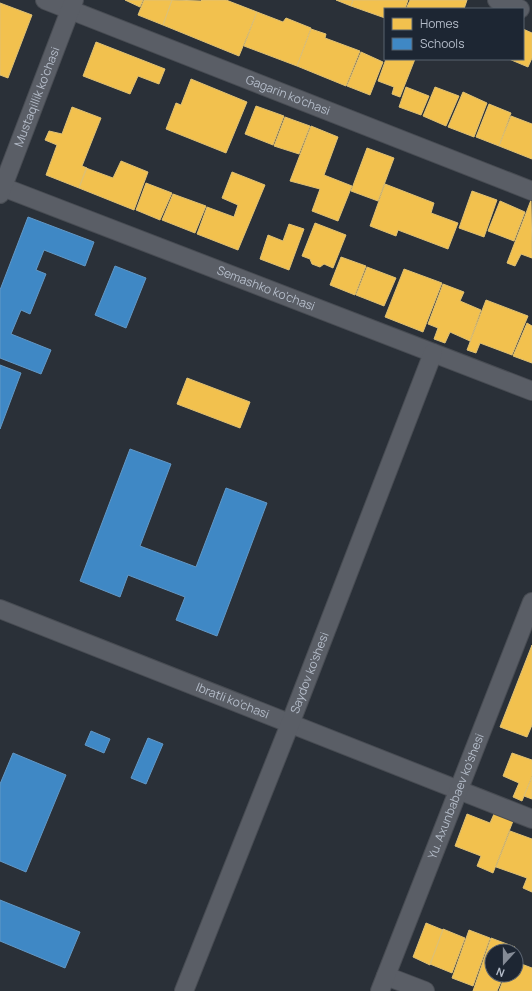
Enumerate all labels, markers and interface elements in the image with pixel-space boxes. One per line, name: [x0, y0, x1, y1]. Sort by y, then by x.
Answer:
legend: [384, 8, 524, 60]
text: Homes: [420, 15, 459, 32]
text: Schools: [420, 35, 464, 52]
street label: Mustaqillik ko'chasi: [10, 44, 63, 149]
street label: Gagarin ko'chasi: [243, 71, 333, 119]
street label: Semashko ko'chasi: [215, 261, 318, 315]
street label: Saydov ko'shesi: [286, 630, 333, 716]
street label: Ibratli ko'chasi: [194, 678, 272, 722]
street label: Yu. Axunbabaev ko'shesi: [423, 731, 488, 861]
north arrow: [484, 943, 524, 983]
text: N: [494, 964, 507, 981]

